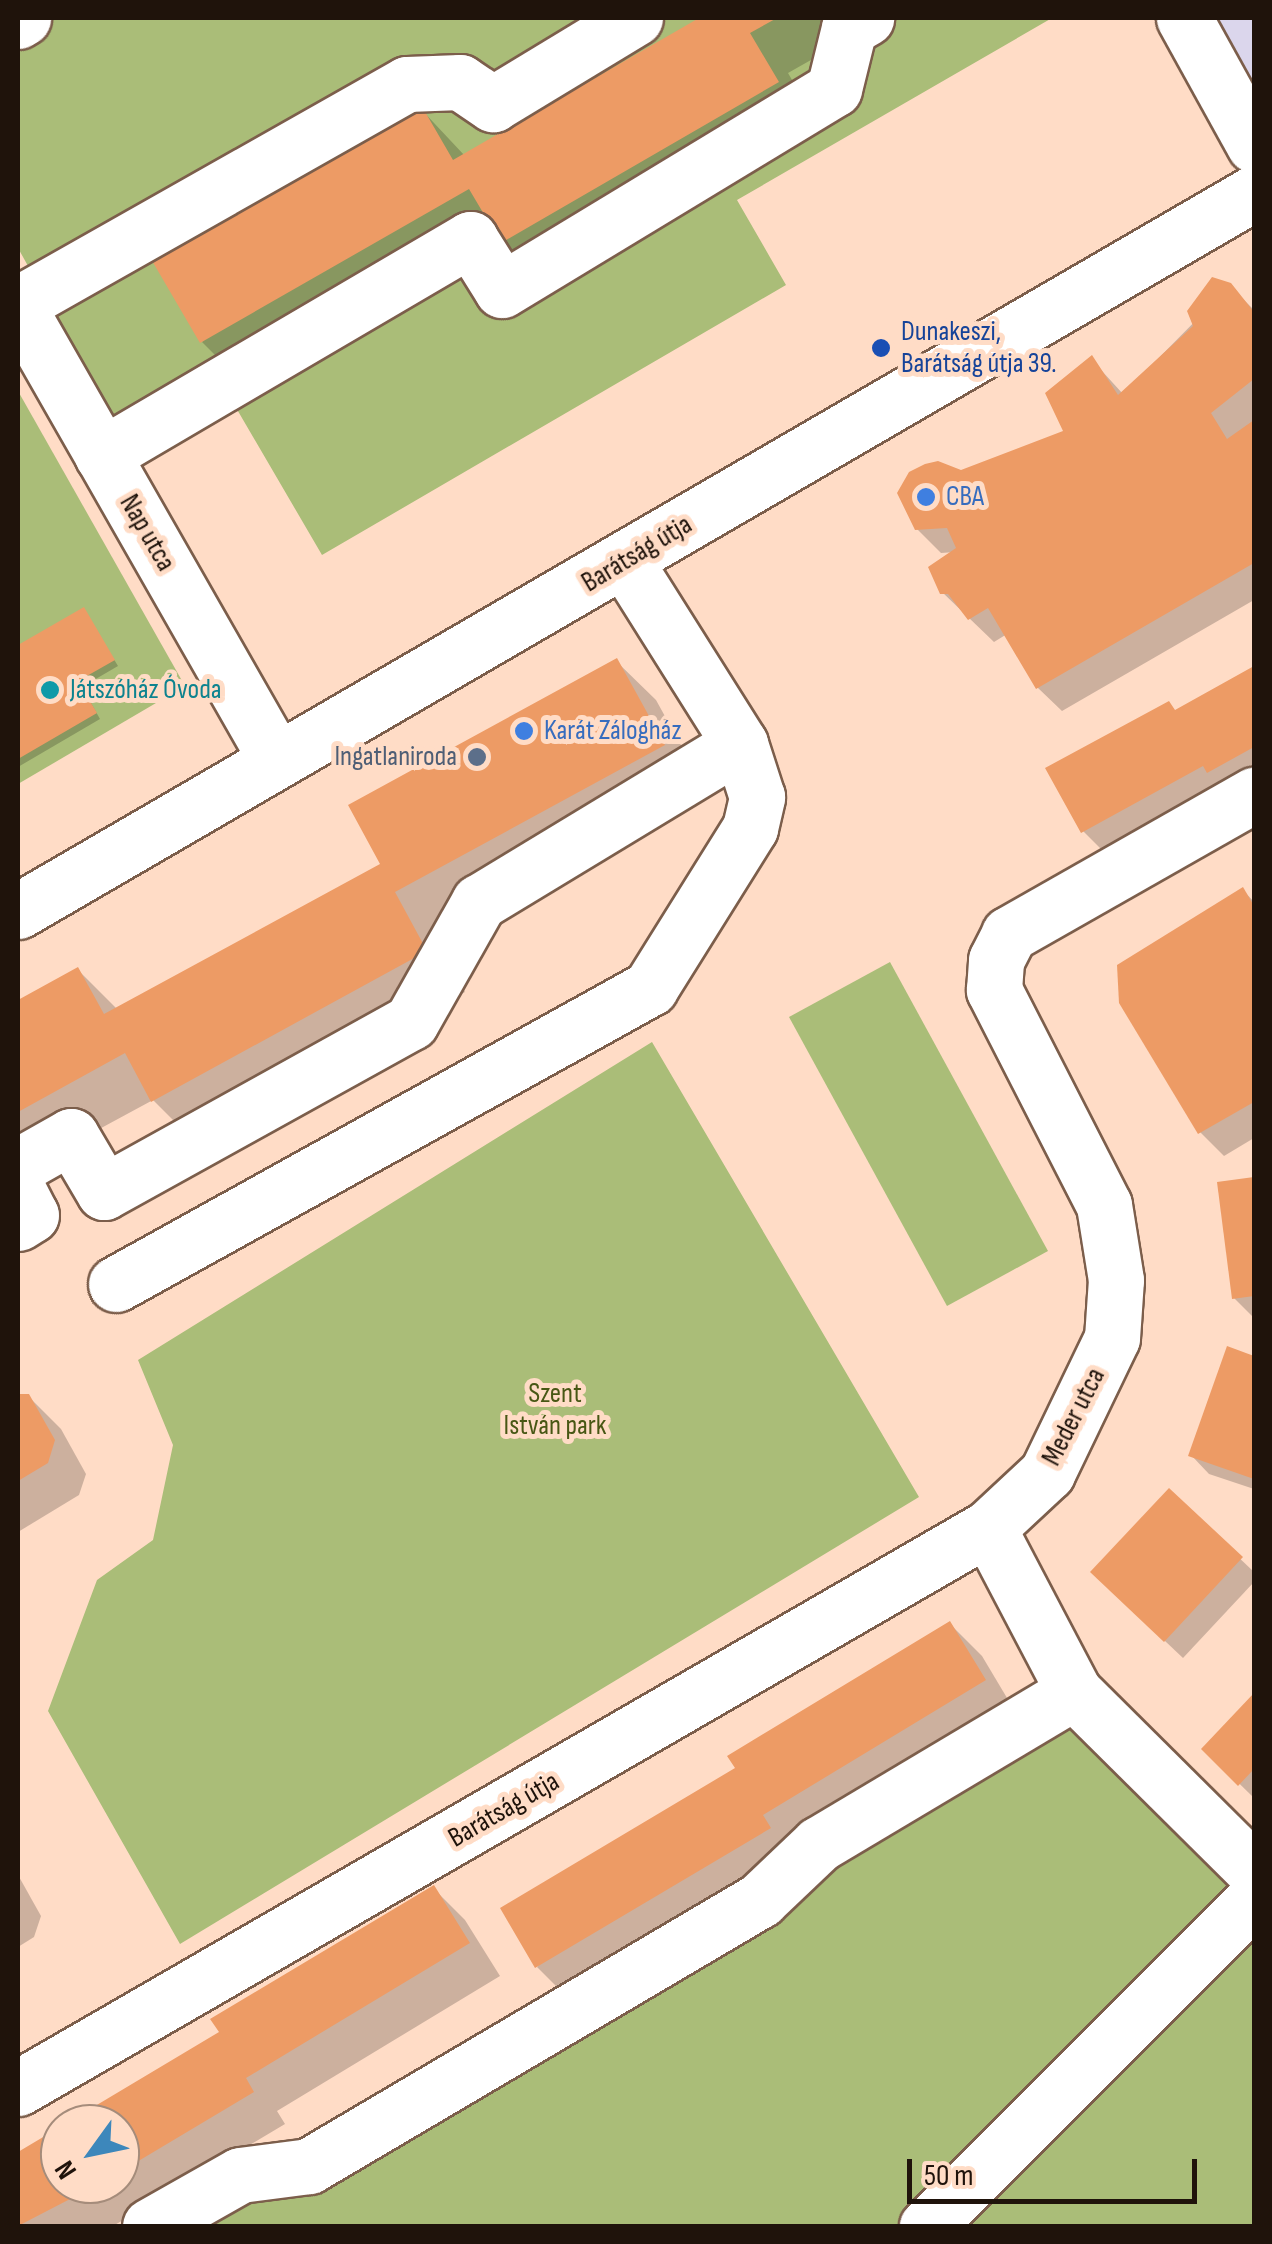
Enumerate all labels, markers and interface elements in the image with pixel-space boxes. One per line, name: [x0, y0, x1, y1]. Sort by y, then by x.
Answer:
place label: Dunakeszi, Barátság útja 39.: [901, 315, 1057, 381]
marker: Dunakeszi, Barátság útja 39.: [870, 337, 892, 359]
place label: CBA: [946, 480, 984, 514]
marker: CBA: [915, 486, 937, 508]
street label: Nap utca: [112, 489, 182, 577]
street label: Barátság útja: [576, 508, 698, 600]
place label: Játszóház Óvoda: [70, 673, 222, 707]
marker: Játszóház Óvoda: [39, 679, 61, 701]
place label: Karát Zálogház: [544, 714, 681, 748]
marker: Karát Zálogház: [513, 720, 535, 742]
place label: Ingatlaniroda: [334, 740, 457, 774]
marker: Ingatlaniroda: [466, 746, 488, 768]
street label: Meder utca: [1035, 1363, 1113, 1471]
park label: Szent István park: [503, 1377, 607, 1443]
street label: Barátság útja: [443, 1765, 565, 1855]
north arrow: [40, 2104, 140, 2204]
scale bar: [912, 2139, 1202, 2201]
text: N: [48, 2154, 84, 2185]
text: 50 m: [924, 2158, 973, 2194]

